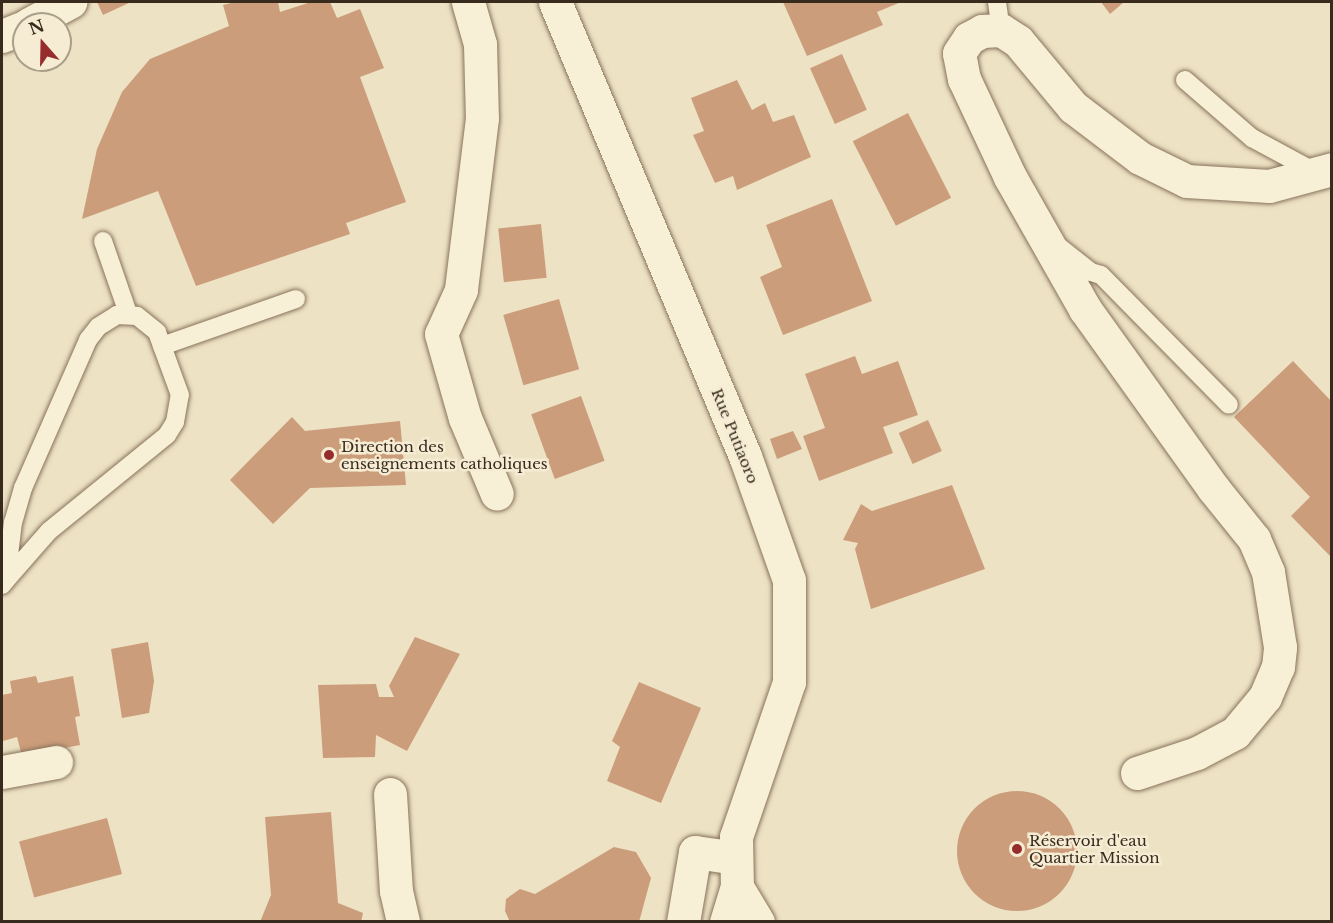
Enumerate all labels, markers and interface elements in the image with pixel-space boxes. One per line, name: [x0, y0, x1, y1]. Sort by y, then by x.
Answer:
north arrow: [12, 12, 72, 72]
text: N: [26, 15, 47, 39]
street label: Rue Putiaoro: [708, 386, 762, 486]
place label: Direction des enseignements catholiques: [341, 437, 548, 472]
marker: Direction des enseignements catholiques: [322, 448, 336, 462]
place label: Réservoir d'eau Quartier Mission: [1029, 831, 1160, 866]
marker: Réservoir d'eau Quartier Mission: [1010, 842, 1024, 856]

